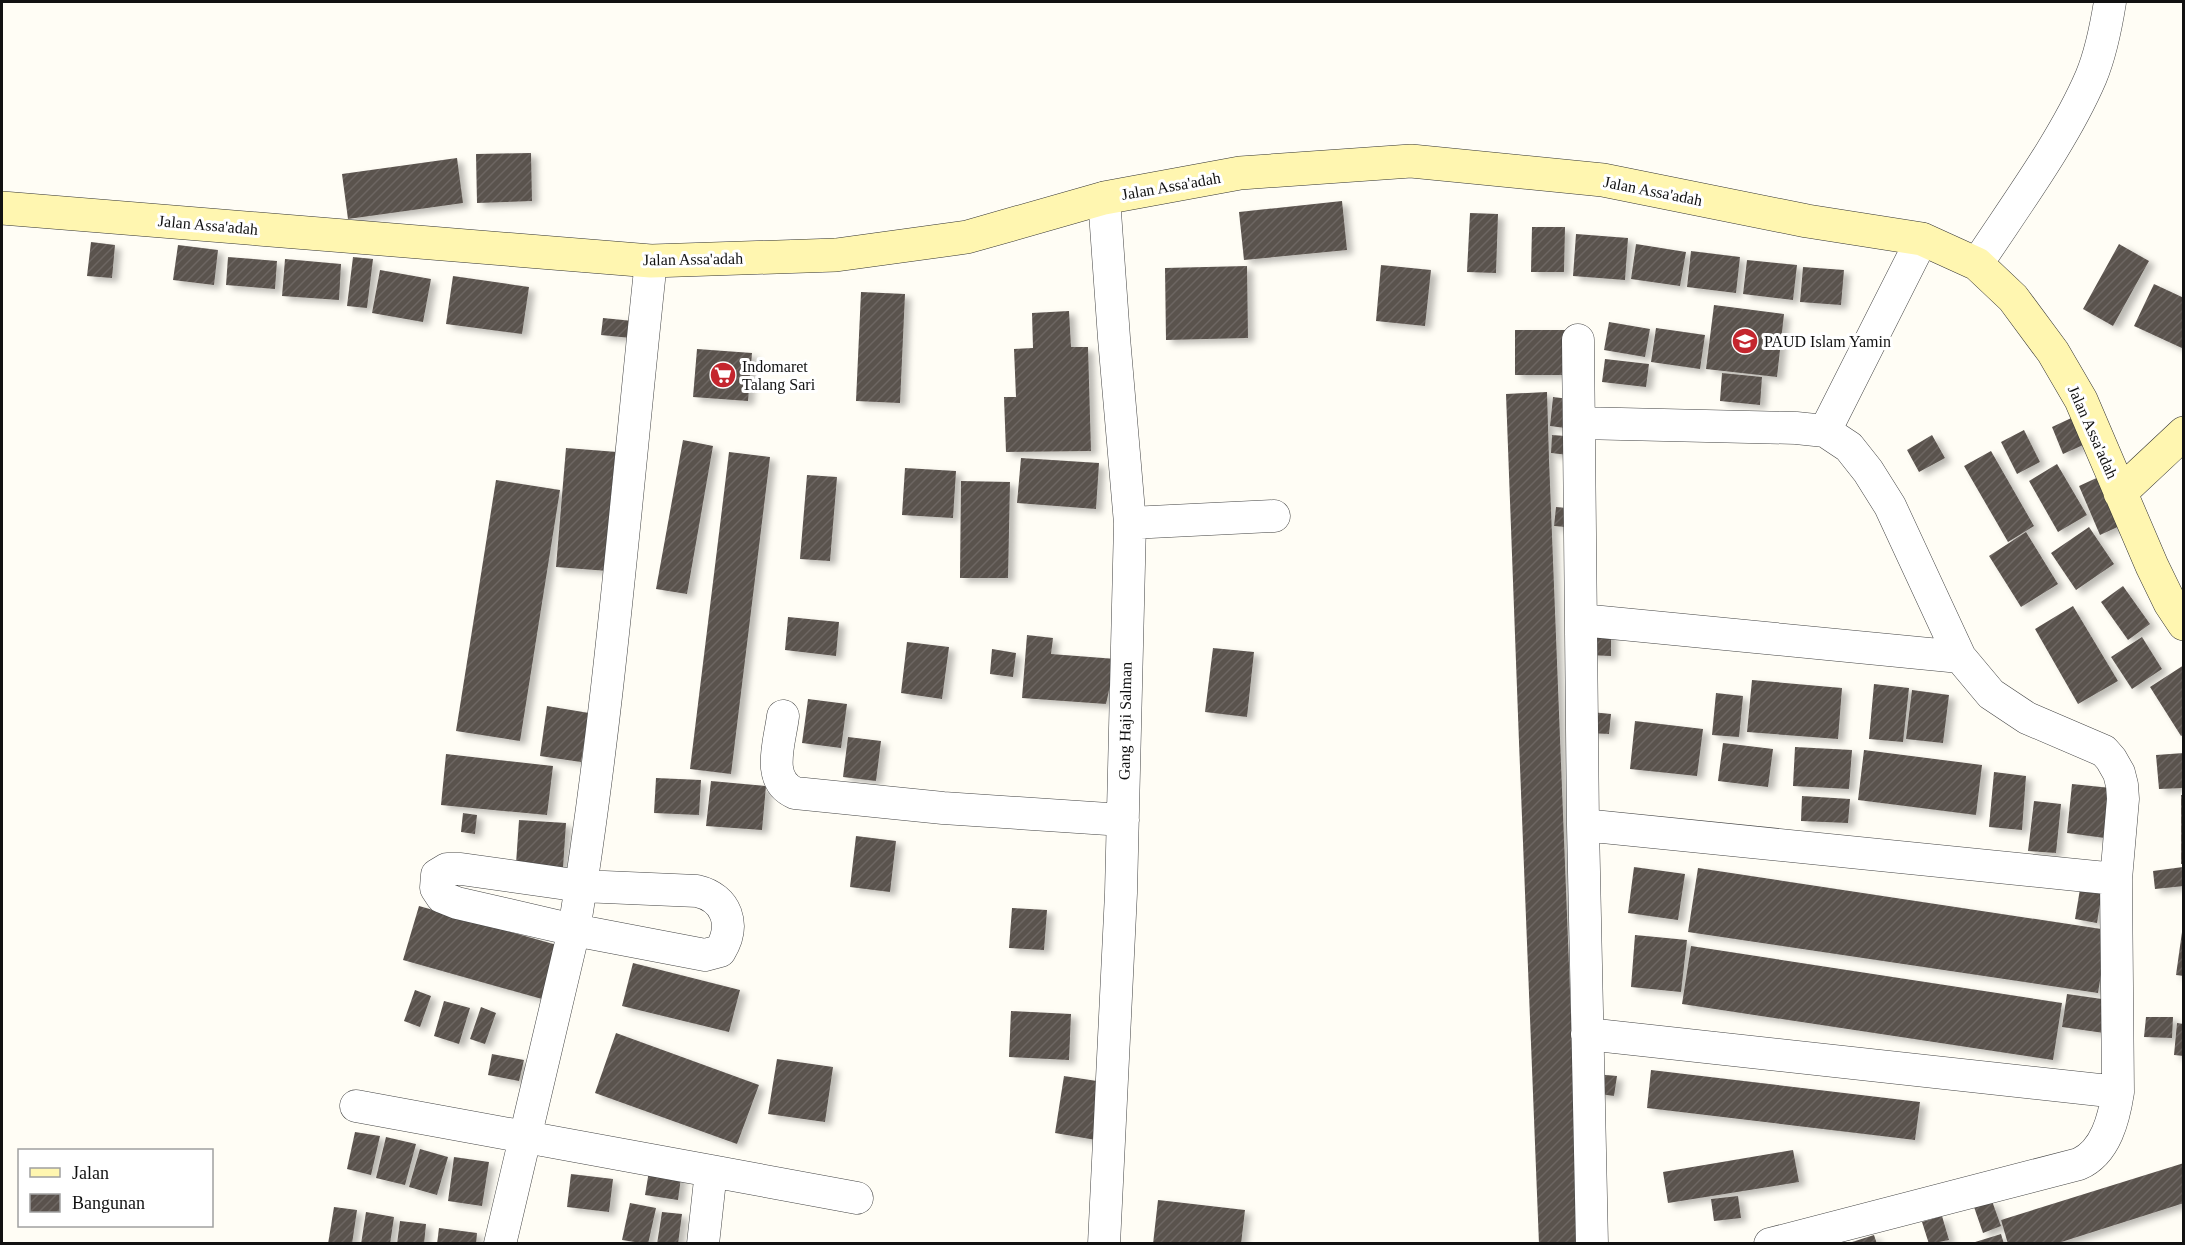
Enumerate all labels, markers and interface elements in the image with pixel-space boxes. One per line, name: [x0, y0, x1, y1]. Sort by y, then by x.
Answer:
street label: Jalan Assa'adah: [1120, 169, 1222, 203]
street label: Jalan Assa'adah: [1602, 173, 1704, 209]
street label: Jalan Assa'adah: [157, 212, 259, 238]
street label: Jalan Assa'adah: [643, 250, 743, 268]
school or university icon: PAUD Islam Yamin: [1730, 326, 1760, 356]
place label: PAUD Islam Yamin: [1764, 333, 1891, 350]
place label: Indomaret Talang Sari: [742, 358, 816, 394]
supermarket icon: Indomaret Talang Sari: [708, 360, 738, 390]
street label: Jalan Assa'adah: [2065, 383, 2121, 481]
street label: Gang Haji Salman: [1115, 662, 1136, 780]
legend: [18, 1149, 213, 1227]
text: Jalan: [72, 1163, 109, 1183]
text: Bangunan: [72, 1193, 145, 1213]

